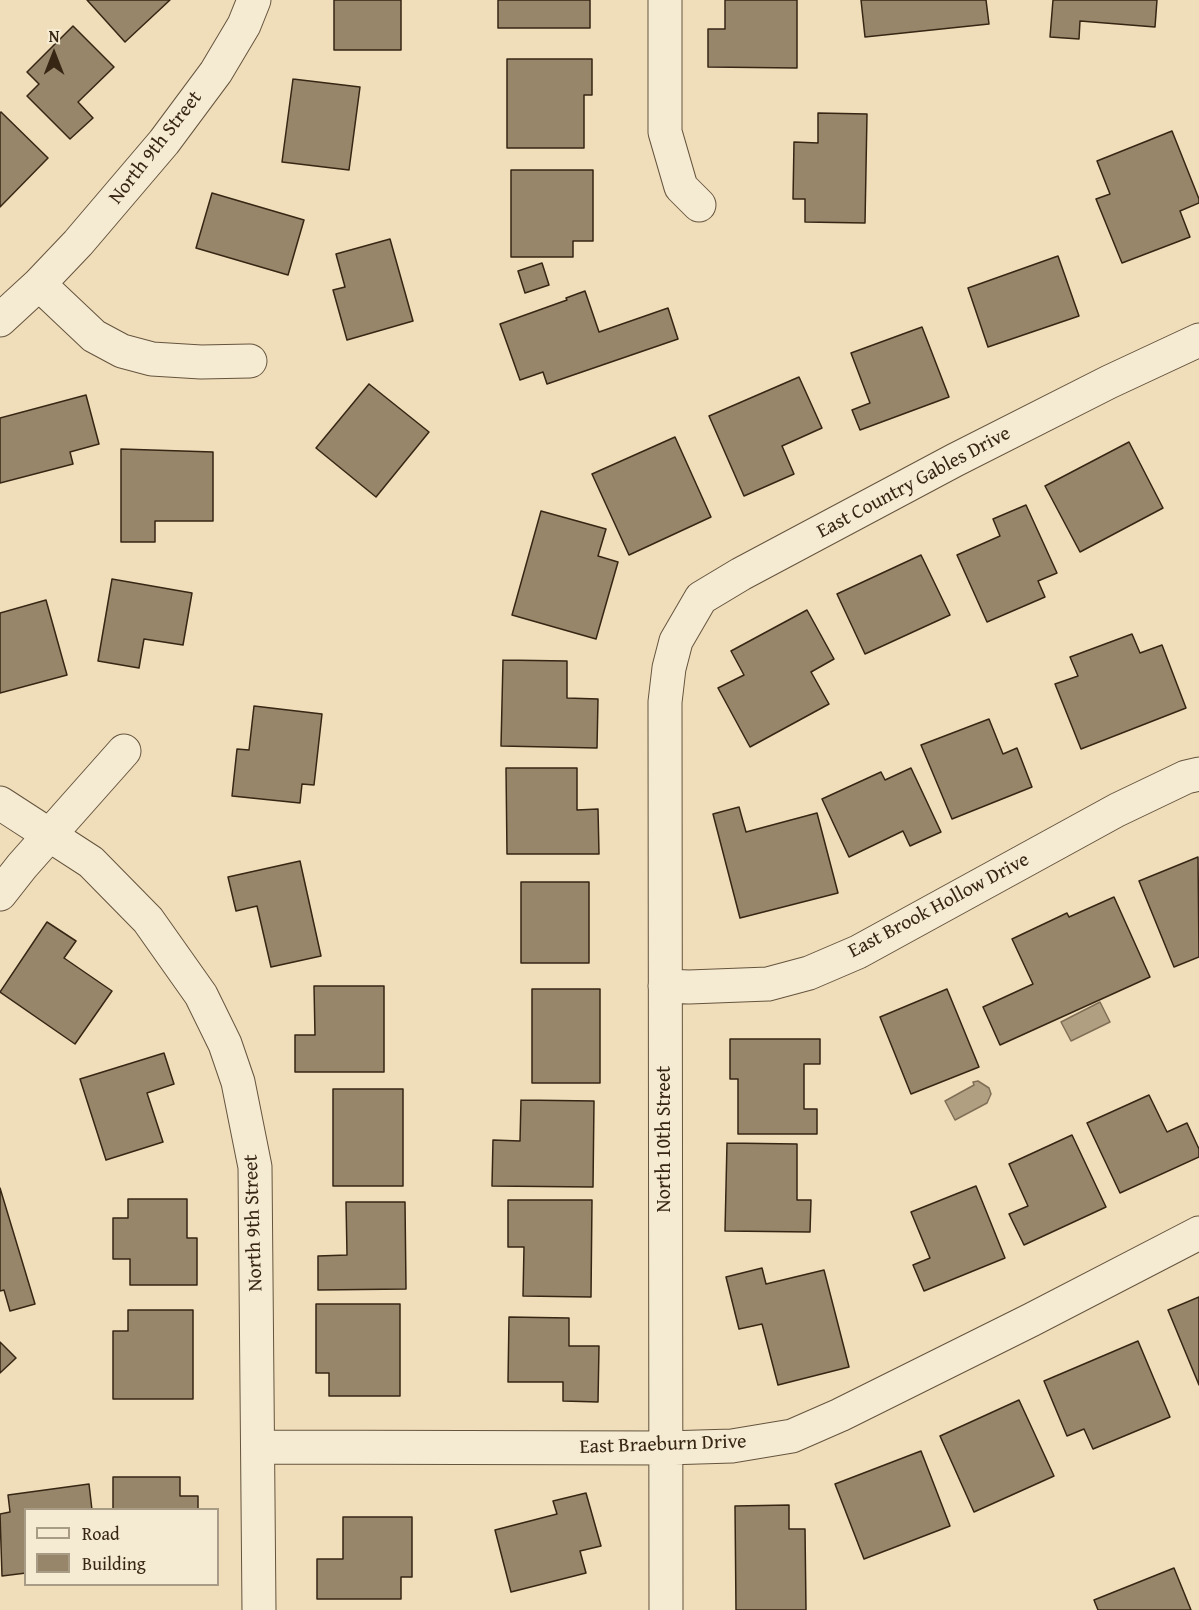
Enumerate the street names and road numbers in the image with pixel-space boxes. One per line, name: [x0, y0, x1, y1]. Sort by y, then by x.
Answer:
street label: North 9th Street: [104, 87, 208, 209]
street label: East Country Gables Drive: [813, 422, 1015, 544]
street label: East Brook Hollow Drive: [844, 848, 1034, 964]
street label: North 10th Street: [653, 1066, 677, 1212]
street label: North 9th Street: [240, 1154, 268, 1292]
street label: East Braeburn Drive: [579, 1430, 747, 1460]

